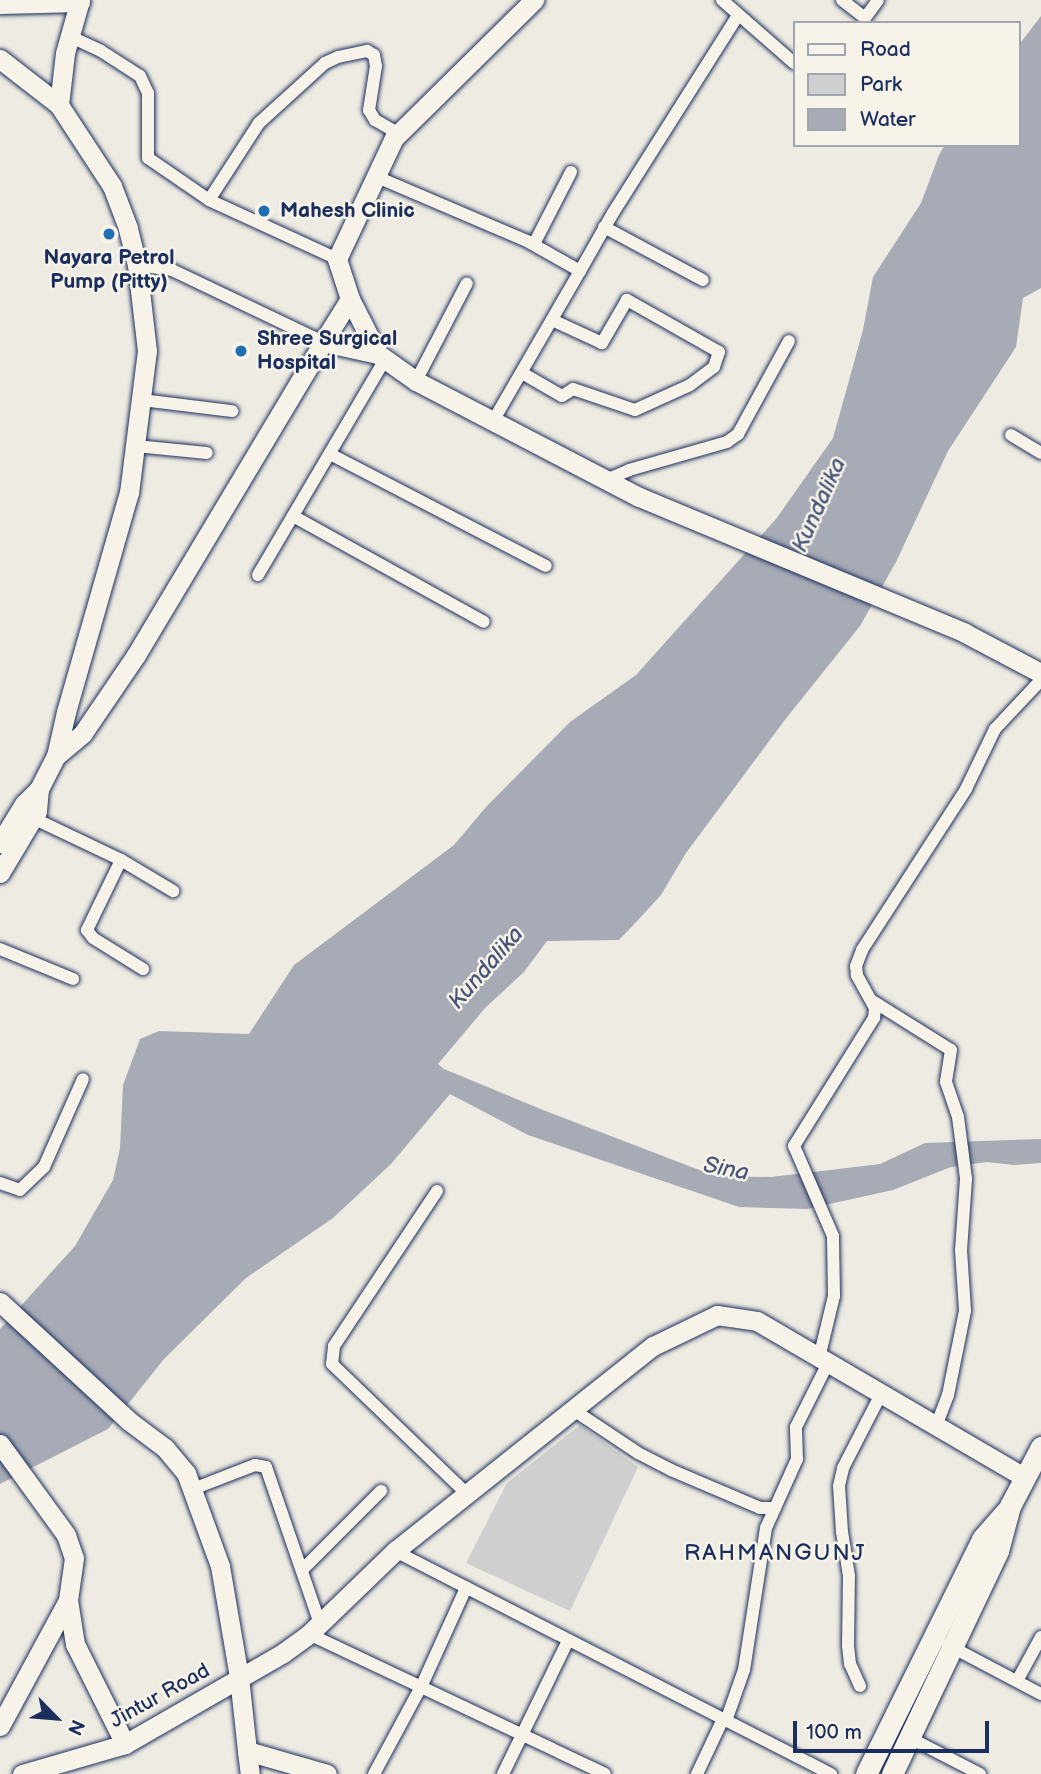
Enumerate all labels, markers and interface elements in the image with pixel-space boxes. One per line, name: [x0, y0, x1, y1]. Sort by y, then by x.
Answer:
legend: [792, 21, 1020, 147]
text: Road: [860, 37, 911, 62]
text: Park: [860, 72, 902, 97]
text: Water: [860, 107, 916, 132]
place label: Mahesh Clinic: [280, 198, 415, 224]
marker: Mahesh Clinic: [254, 201, 274, 221]
marker: Nayara Petrol Pump (Pitty): [101, 226, 117, 242]
place label: Nayara Petrol Pump (Pitty): [43, 245, 175, 295]
place label: Shree Surgical Hospital: [257, 326, 397, 376]
marker: Shree Surgical Hospital: [231, 341, 251, 361]
water label: Kundalika: [786, 453, 852, 557]
water label: Kundalika: [443, 921, 529, 1015]
water label: Sina: [701, 1151, 751, 1187]
district label: RAHMANGUNJ: [685, 1539, 865, 1567]
street label: Jintur Road: [106, 1658, 214, 1734]
north arrow: [21, 1683, 91, 1753]
scale bar: [796, 1708, 992, 1752]
text: N: [62, 1716, 89, 1738]
text: 100 m: [806, 1720, 862, 1745]

